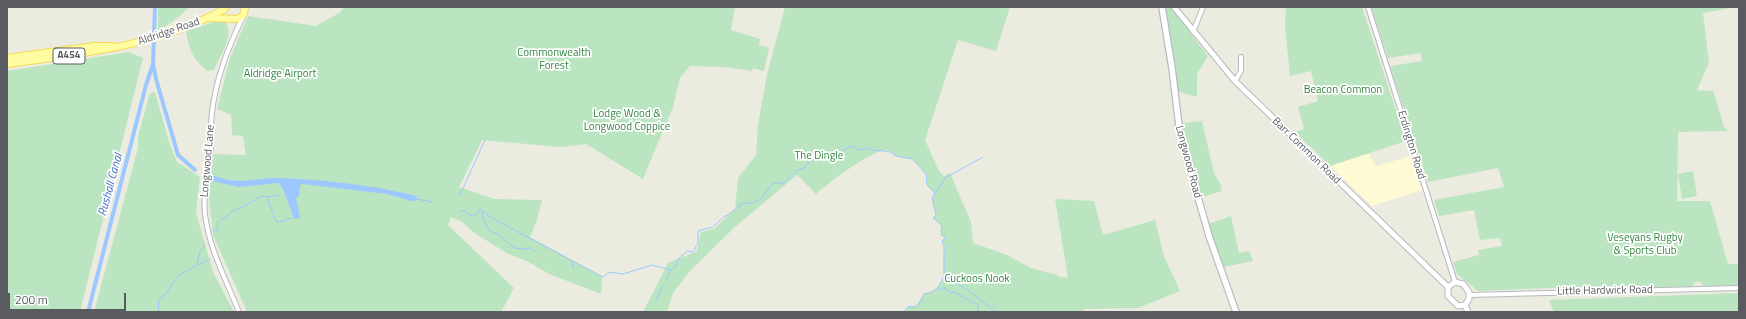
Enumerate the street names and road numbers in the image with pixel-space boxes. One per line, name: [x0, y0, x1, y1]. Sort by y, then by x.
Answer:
street label: Aldridge Road: [136, 15, 202, 49]
road number: A454: [53, 48, 85, 64]
street label: Erdington Road: [1394, 109, 1428, 181]
street label: Barr Common Road: [1269, 115, 1343, 187]
street label: Longwood Lane: [198, 124, 218, 198]
street label: Longwood Road: [1172, 124, 1204, 200]
street label: Little Hardwick Road: [1557, 284, 1653, 298]

